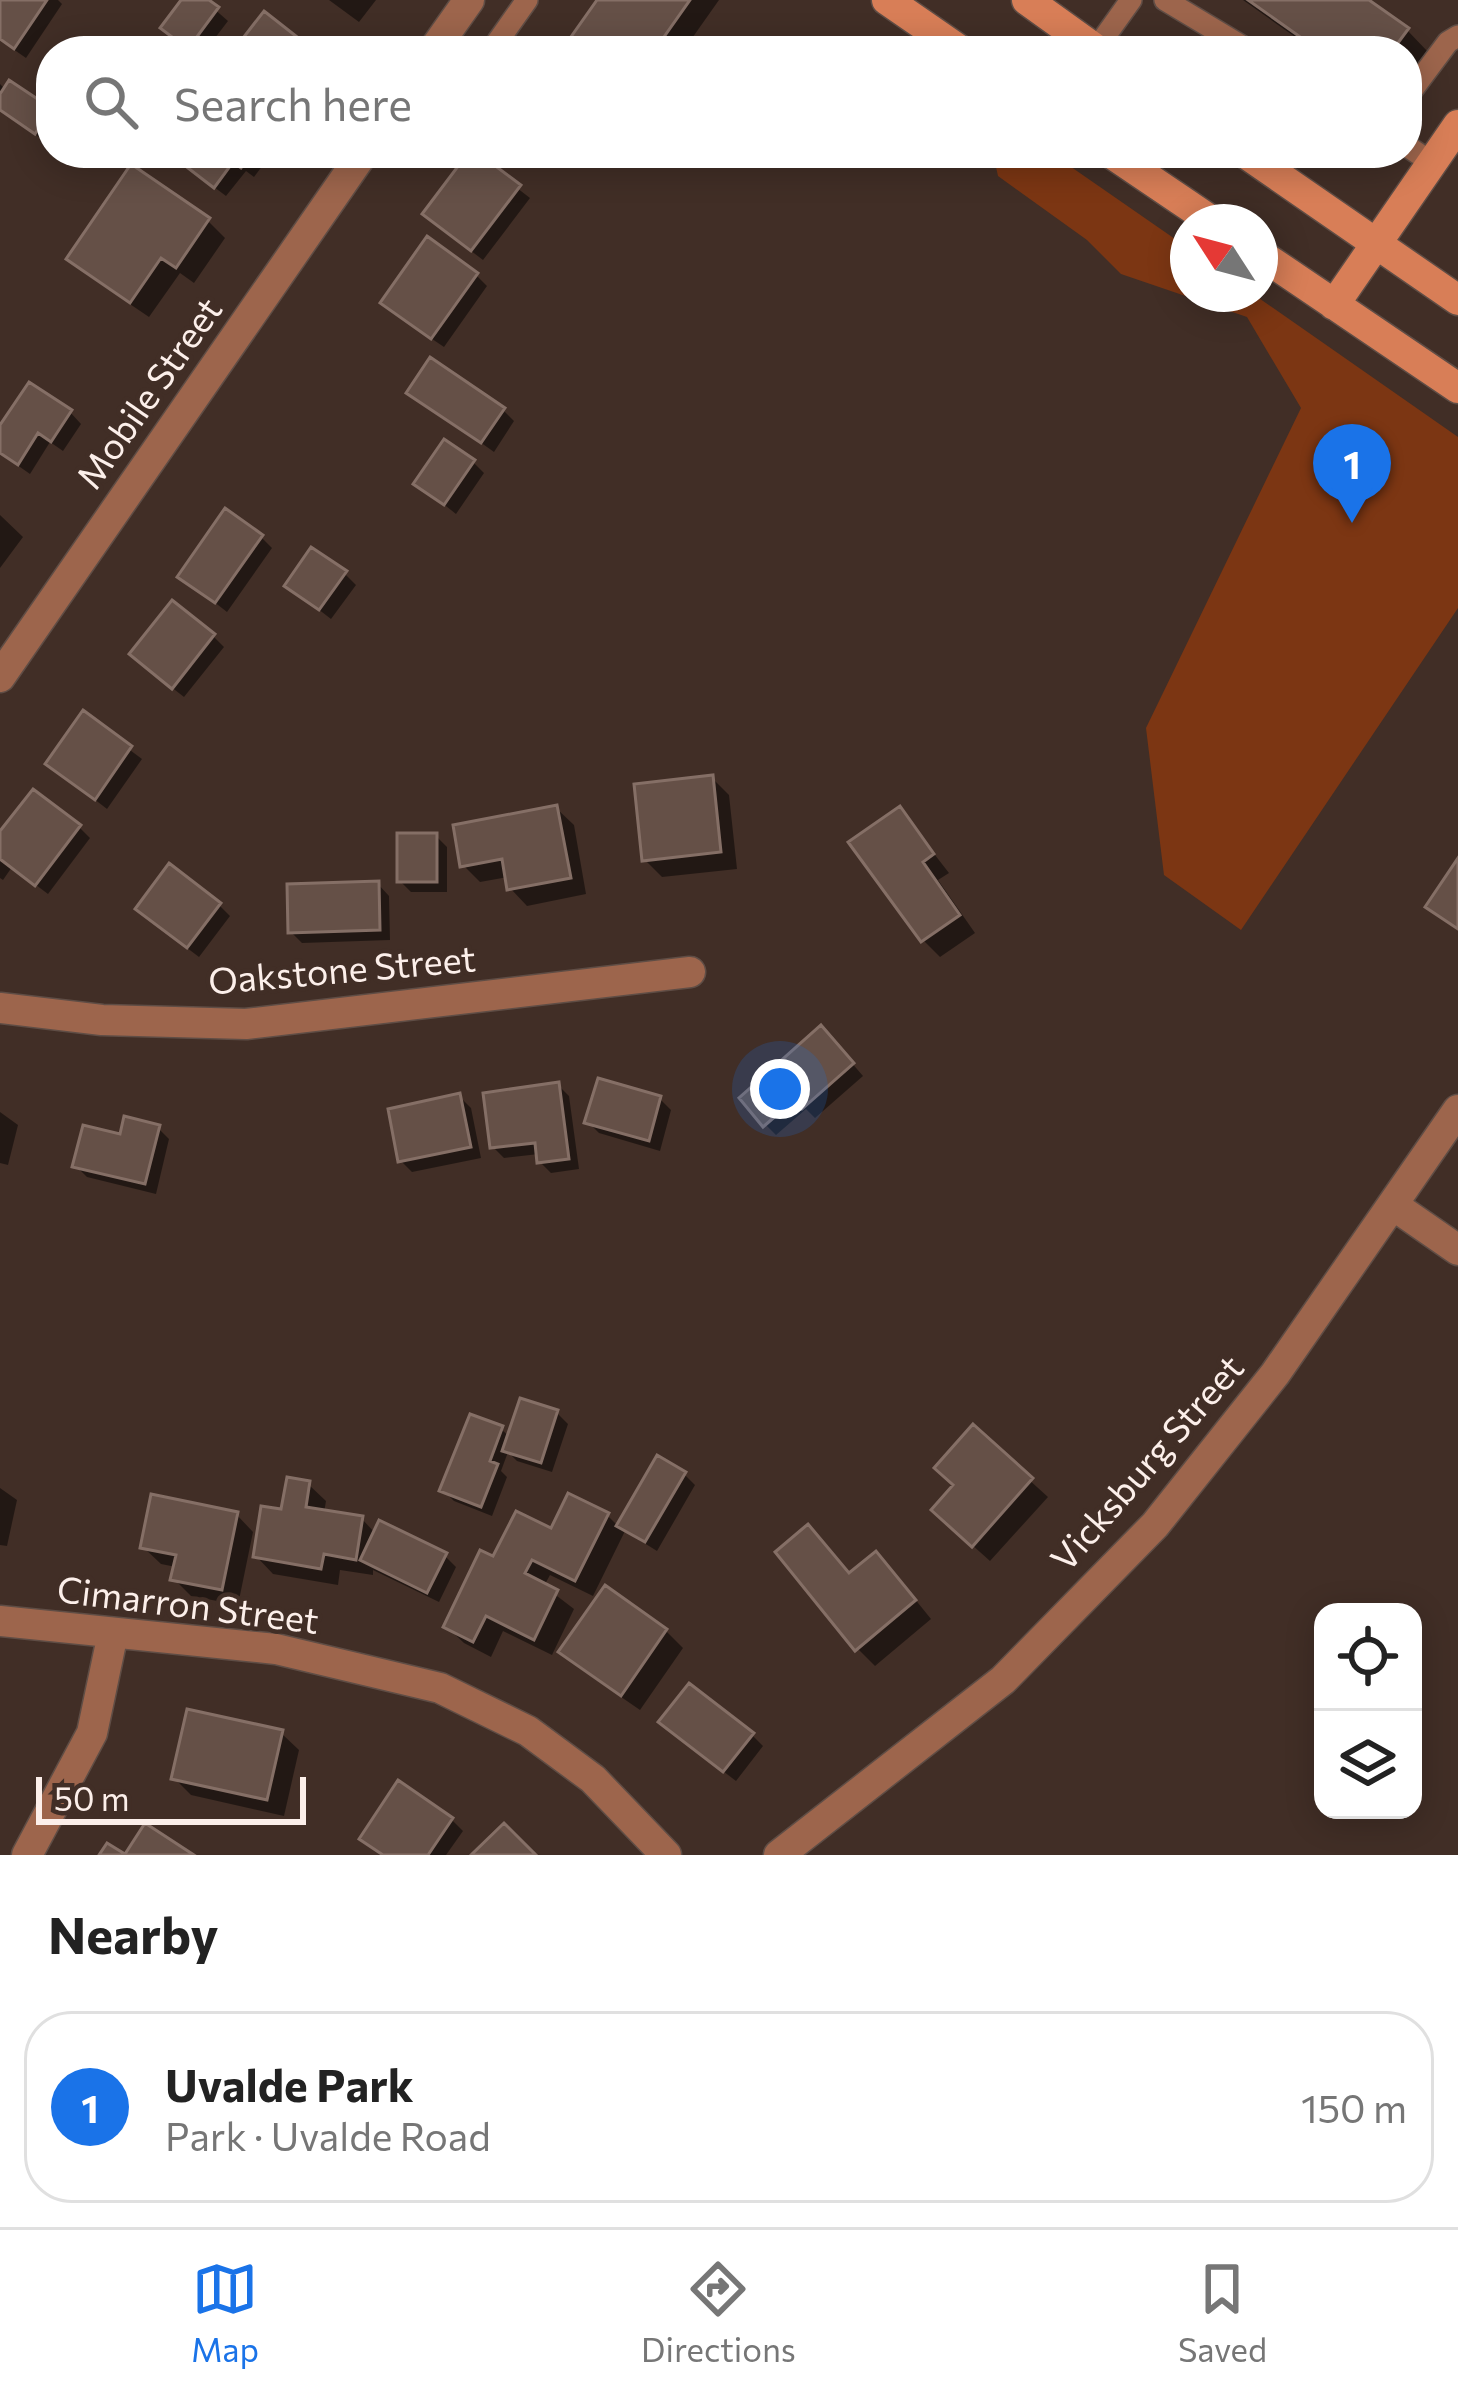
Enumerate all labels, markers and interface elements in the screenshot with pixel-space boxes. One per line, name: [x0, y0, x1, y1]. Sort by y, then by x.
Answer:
search box: [36, 36, 1422, 168]
icon: search: [78, 69, 144, 135]
text: Search here: [174, 75, 412, 130]
north arrow: [1170, 204, 1278, 312]
street label: Mobile Street: [65, 288, 229, 496]
pin: 1: [1313, 424, 1391, 523]
street label: Oakstone Street: [206, 934, 477, 1002]
your location: [750, 1059, 810, 1119]
street label: Vicksburg Street: [1040, 1345, 1251, 1579]
street label: Cimarron Street: [55, 1565, 321, 1641]
map controls: [1314, 1603, 1422, 1819]
button: locate: [1314, 1603, 1422, 1711]
button: layers: [1314, 1711, 1422, 1819]
scale bar: [36, 1771, 306, 1824]
text: 50 m: [54, 1777, 130, 1818]
text: Nearby: [48, 1902, 218, 1965]
text: Uvalde Park: [165, 2056, 414, 2111]
text: 1: [81, 2083, 99, 2131]
text: 150 m: [1301, 2083, 1407, 2131]
text: Park · Uvalde Road: [165, 2111, 491, 2159]
tab: Map: [191, 2256, 259, 2369]
tab: Directions: [641, 2256, 796, 2369]
tab: Saved: [1178, 2256, 1267, 2369]

